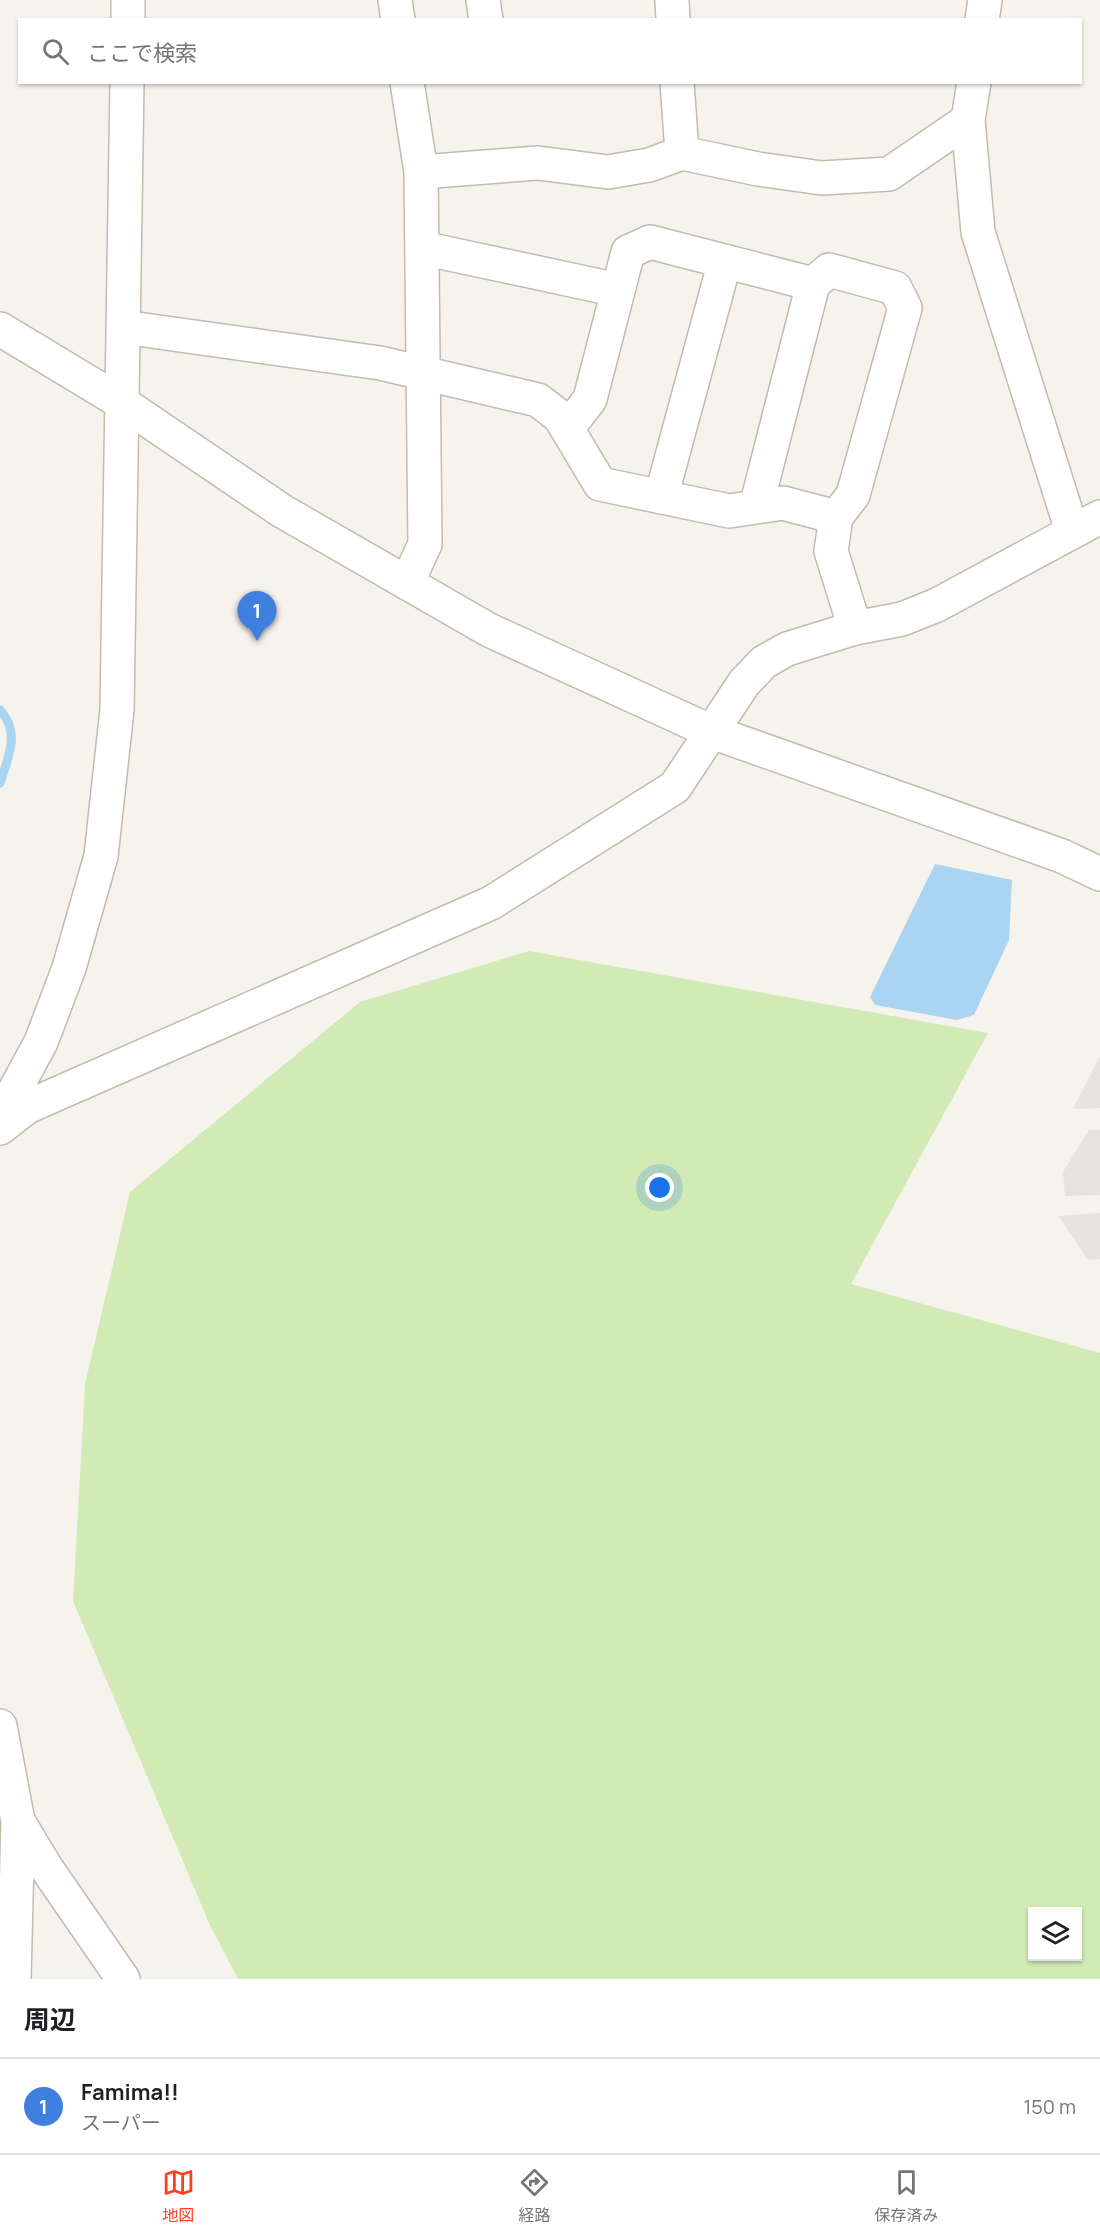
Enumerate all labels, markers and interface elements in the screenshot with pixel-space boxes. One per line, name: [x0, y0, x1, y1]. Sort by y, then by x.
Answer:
search box: [18, 18, 1082, 84]
icon: search: [39, 35, 72, 68]
text: ここで検索: [87, 38, 197, 68]
pin: 1: [238, 592, 276, 641]
your location: [645, 1173, 674, 1202]
map controls: [1028, 1907, 1082, 1961]
button: layers: [1028, 1907, 1082, 1961]
text: 周辺: [24, 2001, 76, 2037]
text: Famima!!: [81, 2077, 179, 2107]
text: 1: [39, 2093, 48, 2120]
text: 150 m: [1023, 2093, 1076, 2120]
text: スーパー: [81, 2109, 161, 2136]
tab: 地図: [162, 2166, 195, 2226]
tab: 経路: [518, 2166, 551, 2226]
tab: 保存済み: [874, 2166, 938, 2226]

